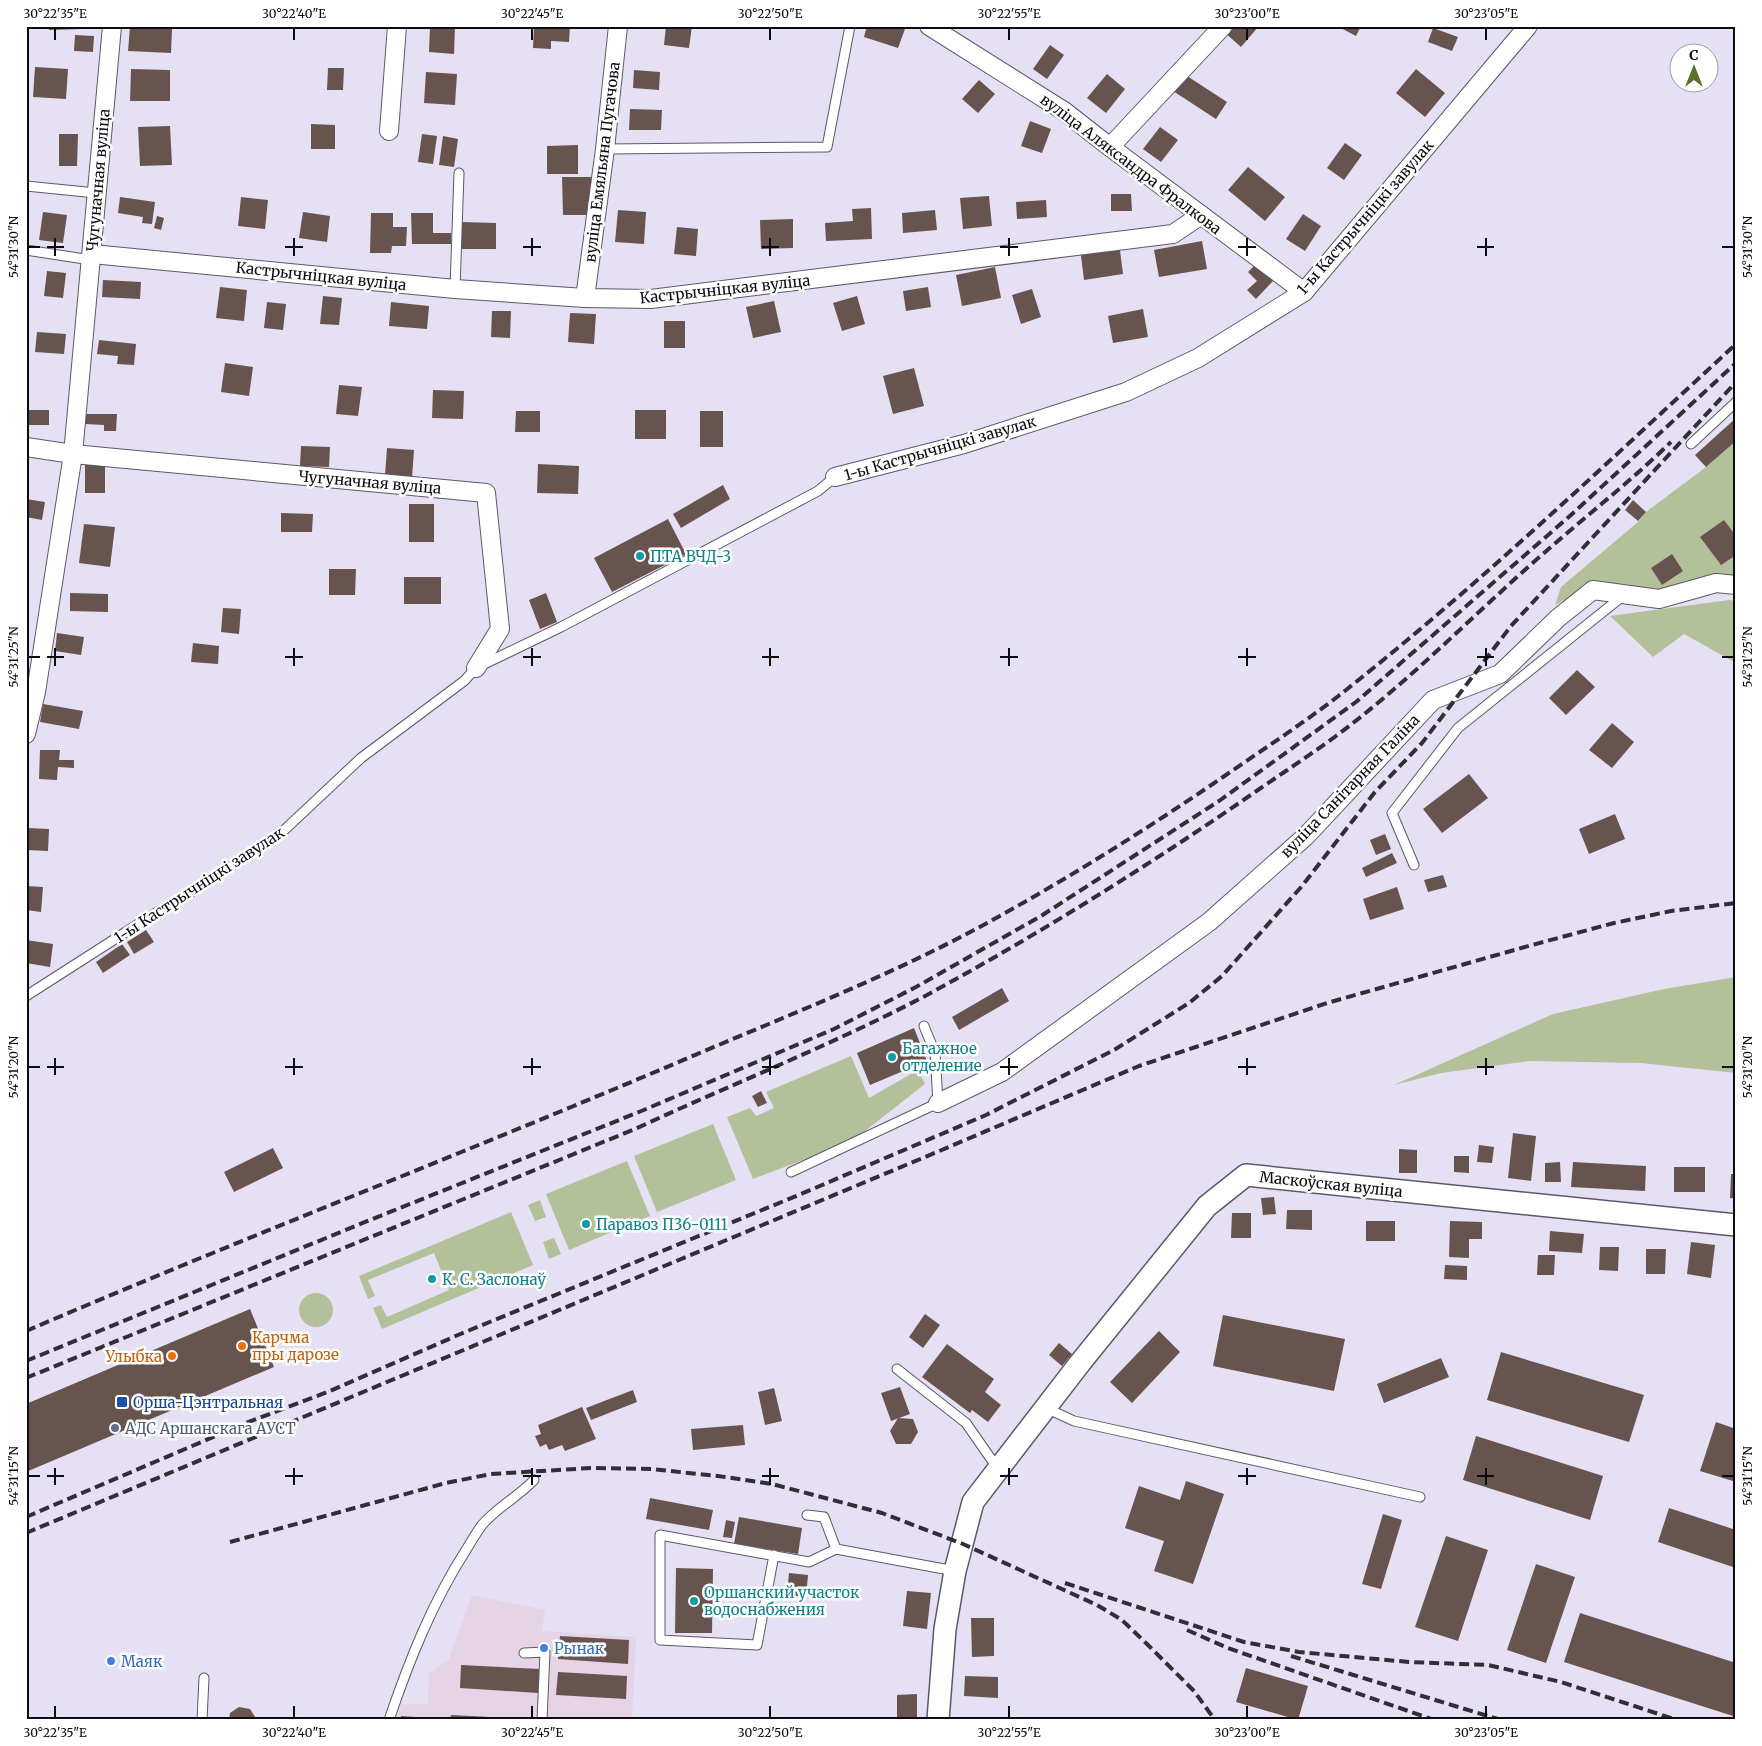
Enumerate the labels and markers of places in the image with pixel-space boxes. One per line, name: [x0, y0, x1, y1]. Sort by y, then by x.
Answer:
place label: ПТА ВЧД-3: [650, 547, 731, 566]
marker: ПТА ВЧД-3: [634, 550, 646, 562]
place label: Багажное отделение: [902, 1039, 982, 1075]
marker: Багажное отделение: [886, 1051, 898, 1063]
place label: Паравоз П36-0111: [596, 1215, 728, 1234]
marker: Паравоз П36-0111: [580, 1218, 592, 1230]
place label: К. С. Заслонаў: [442, 1270, 546, 1289]
marker: К. С. Заслонаў: [426, 1273, 438, 1285]
place label: Карчма пры дарозе: [252, 1328, 339, 1364]
marker: Карчма пры дарозе: [236, 1340, 248, 1352]
place label: Улыбка: [104, 1347, 162, 1366]
marker: Улыбка: [166, 1350, 178, 1362]
place label: Орша-Цэнтральная: [133, 1393, 283, 1412]
marker: Орша-Цэнтральная: [115, 1395, 129, 1409]
place label: АДС Аршанскага АУСТ: [124, 1419, 296, 1438]
marker: АДС Аршанскага АУСТ: [109, 1422, 121, 1434]
place label: Оршанский участок водоснабжения: [704, 1583, 860, 1619]
marker: Оршанский участок водоснабжения: [688, 1595, 700, 1607]
place label: Рынак: [554, 1639, 605, 1658]
marker: Рынак: [538, 1642, 550, 1654]
place label: Маяк: [121, 1652, 163, 1671]
marker: Маяк: [105, 1655, 117, 1667]

